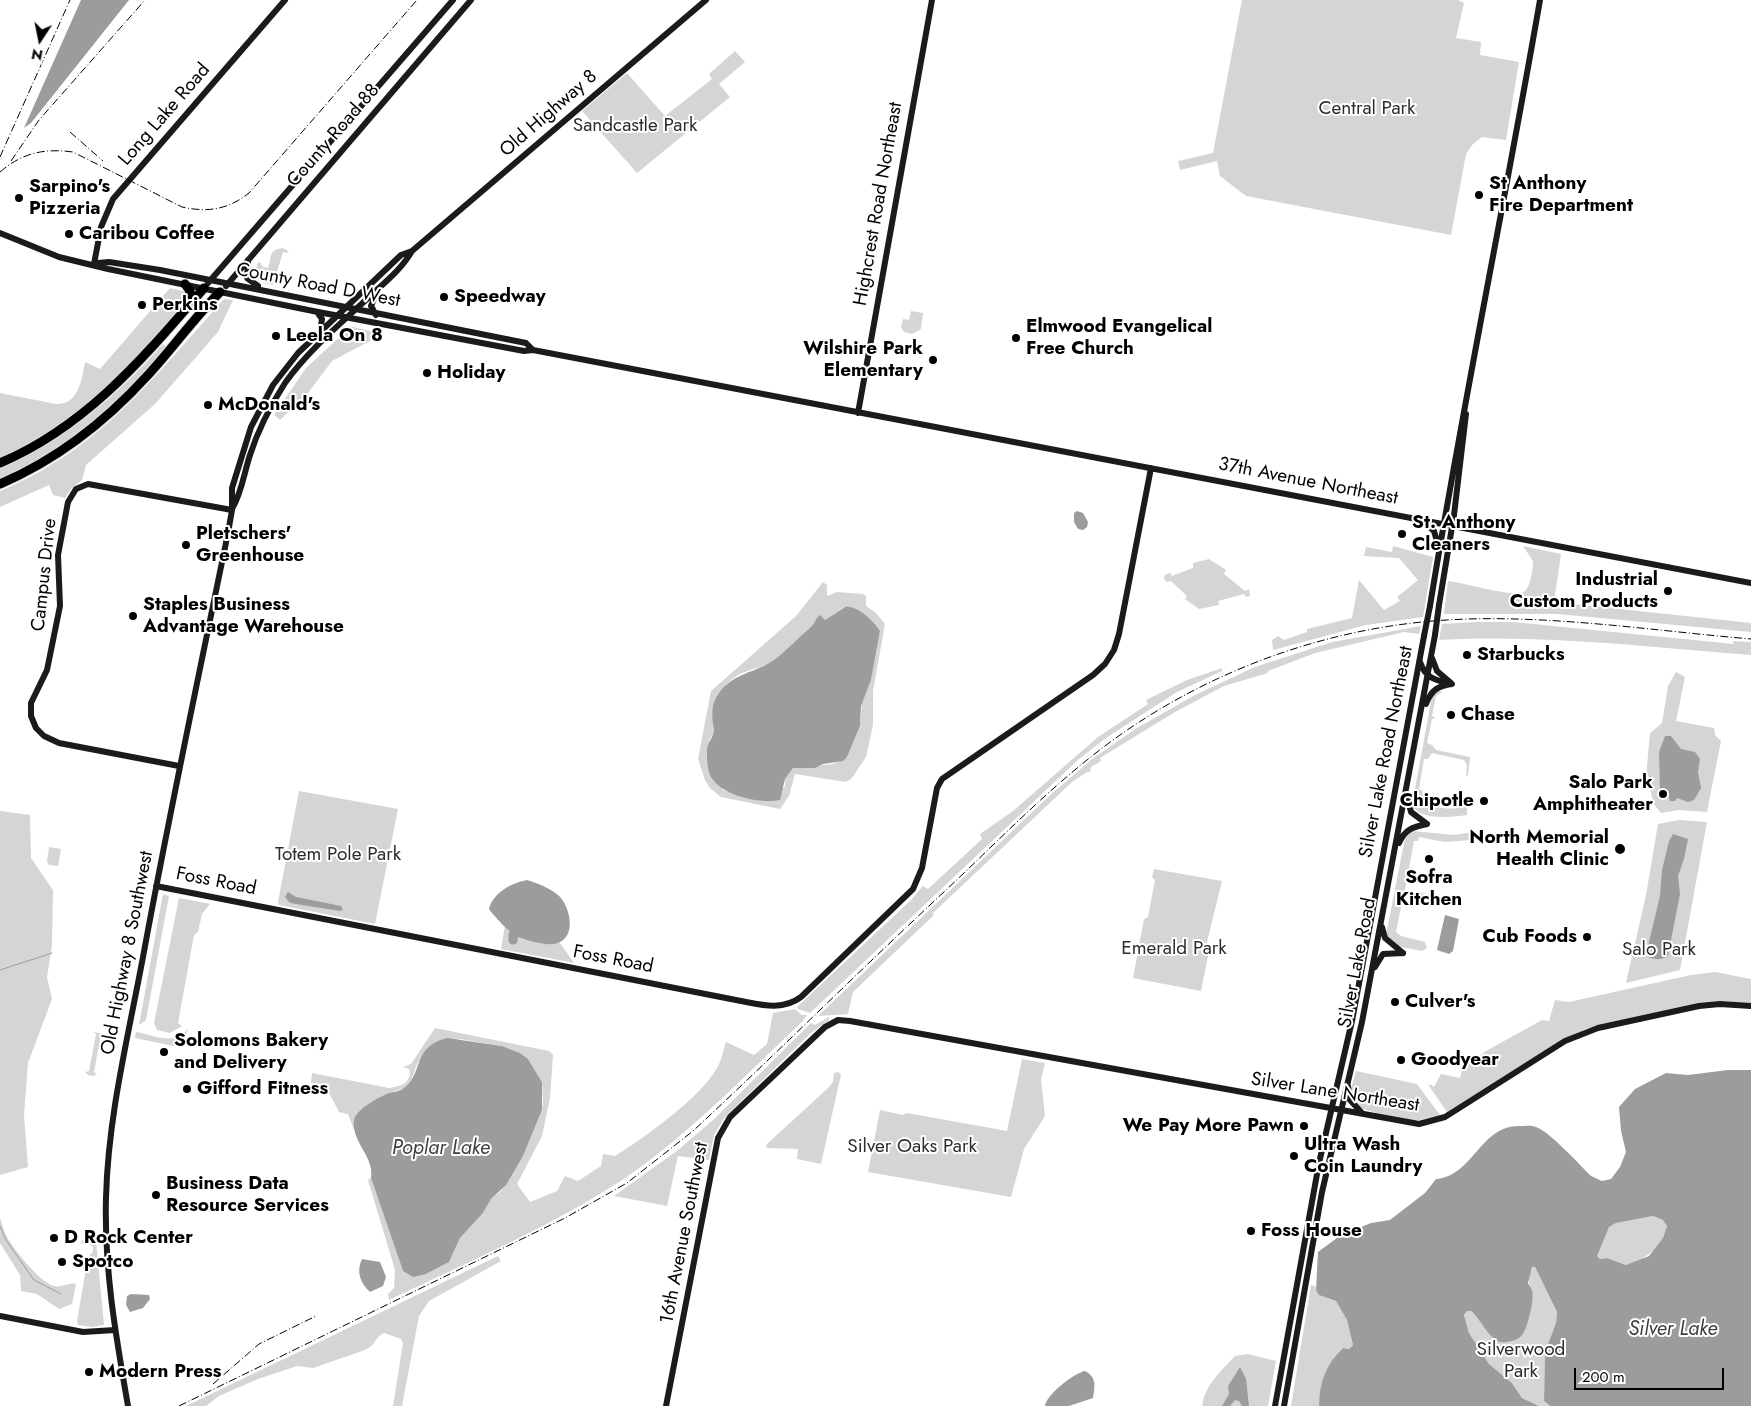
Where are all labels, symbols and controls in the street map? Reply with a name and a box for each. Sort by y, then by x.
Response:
north arrow [15,15,65,65]
text: N [30,44,45,66]
street label: Long Lake Road [115,59,215,171]
street label: Old Highway 8 [496,66,602,162]
street label: County Road 88 [283,80,385,192]
park label: Central Park [1319,98,1415,120]
street label: Highcrest Road Northeast [850,100,908,308]
park label: Sandcastle Park [573,115,697,137]
place label: St Anthony Fire Department [1489,173,1633,217]
place label: Sarpino's Pizzeria [29,176,110,220]
marker: St Anthony Fire Department [1473,189,1485,201]
marker: Sarpino's Pizzeria [13,192,25,204]
place label: Caribou Coffee [79,223,215,245]
marker: Caribou Coffee [63,228,75,240]
street label: County Road D West [234,259,402,313]
place label: Speedway [454,286,546,308]
marker: Speedway [438,291,450,303]
place label: Perkins [152,294,218,316]
marker: Perkins [136,299,148,311]
place label: Elmwood Evangelical Free Church [1026,316,1212,360]
place label: Leela On 8 [286,325,383,347]
marker: Leela On 8 [270,330,282,342]
marker: Elmwood Evangelical Free Church [1010,332,1022,344]
place label: Wilshire Park Elementary [803,338,923,382]
marker: Wilshire Park Elementary [927,354,939,366]
place label: Holiday [437,362,505,384]
marker: Holiday [421,367,433,379]
place label: McDonald's [218,394,320,416]
marker: McDonald's [202,399,214,411]
street label: 37th Avenue Northeast [1216,453,1400,511]
place label: St. Anthony Cleaners [1412,512,1515,556]
street label: Campus Drive [28,517,62,633]
place label: Pletschers' Greenhouse [196,523,304,567]
marker: St. Anthony Cleaners [1396,528,1408,540]
marker: Pletschers' Greenhouse [180,539,192,551]
place label: Industrial Custom Products [1510,569,1658,613]
marker: Industrial Custom Products [1662,585,1674,597]
place label: Staples Business Advantage Warehouse [143,594,344,638]
marker: Staples Business Advantage Warehouse [127,610,139,622]
street label: Silver Lake Road Northeast [1355,644,1419,860]
place label: Starbucks [1477,644,1565,666]
marker: Starbucks [1461,649,1473,661]
place label: Chase [1461,704,1515,726]
marker: Chase [1445,709,1457,721]
place label: Salo Park Amphitheater [1533,772,1653,816]
marker: Salo Park Amphitheater [1657,788,1669,800]
place label: Chipotle [1400,790,1474,812]
marker: Chipotle [1478,795,1490,807]
place label: North Memorial Health Clinic [1469,827,1609,871]
marker: North Memorial Health Clinic [1613,842,1627,856]
park label: Totem Pole Park [275,844,401,866]
street label: Old Highway 8 Southwest [97,849,159,1057]
marker: Sofra Kitchen [1423,853,1435,865]
street label: Foss Road [174,863,258,901]
place label: Sofra Kitchen [1396,867,1462,911]
street label: Silver Lake Road [1334,896,1382,1030]
place label: Cub Foods [1483,926,1577,948]
marker: Cub Foods [1581,931,1593,943]
park label: Emerald Park [1121,938,1227,960]
park label: Salo Park [1622,939,1696,961]
street label: Foss Road [571,941,655,979]
place label: Culver's [1405,991,1475,1013]
marker: Culver's [1389,996,1401,1008]
place label: Solomons Bakery and Delivery [174,1030,328,1074]
marker: Solomons Bakery and Delivery [158,1046,170,1058]
place label: Goodyear [1411,1049,1499,1071]
marker: Goodyear [1395,1054,1407,1066]
street label: Silver Lane Northeast [1249,1068,1421,1118]
place label: Gifford Fitness [197,1078,328,1100]
marker: Gifford Fitness [181,1083,193,1095]
place label: We Pay More Pawn [1123,1115,1294,1137]
marker: We Pay More Pawn [1298,1120,1310,1132]
place label: Ultra Wash Coin Laundry [1304,1134,1423,1178]
park label: Silver Oaks Park [847,1136,977,1158]
water label: Poplar Lake [392,1137,490,1161]
street label: 16th Avenue Southwest [656,1140,714,1326]
marker: Ultra Wash Coin Laundry [1288,1150,1300,1162]
place label: Business Data Resource Services [166,1173,329,1217]
marker: Business Data Resource Services [150,1189,162,1201]
place label: Foss House [1261,1220,1362,1242]
marker: Foss House [1245,1225,1257,1237]
place label: D Rock Center [64,1227,193,1249]
marker: D Rock Center [48,1232,60,1244]
place label: Spotco [72,1251,133,1273]
marker: Spotco [56,1256,68,1268]
water label: Silver Lake [1628,1318,1718,1342]
park label: Silverwood Park [1477,1339,1565,1383]
scale bar [1576,1358,1726,1390]
place label: Modern Press [99,1361,221,1383]
marker: Modern Press [83,1366,95,1378]
text: 200 m [1582,1366,1625,1388]

